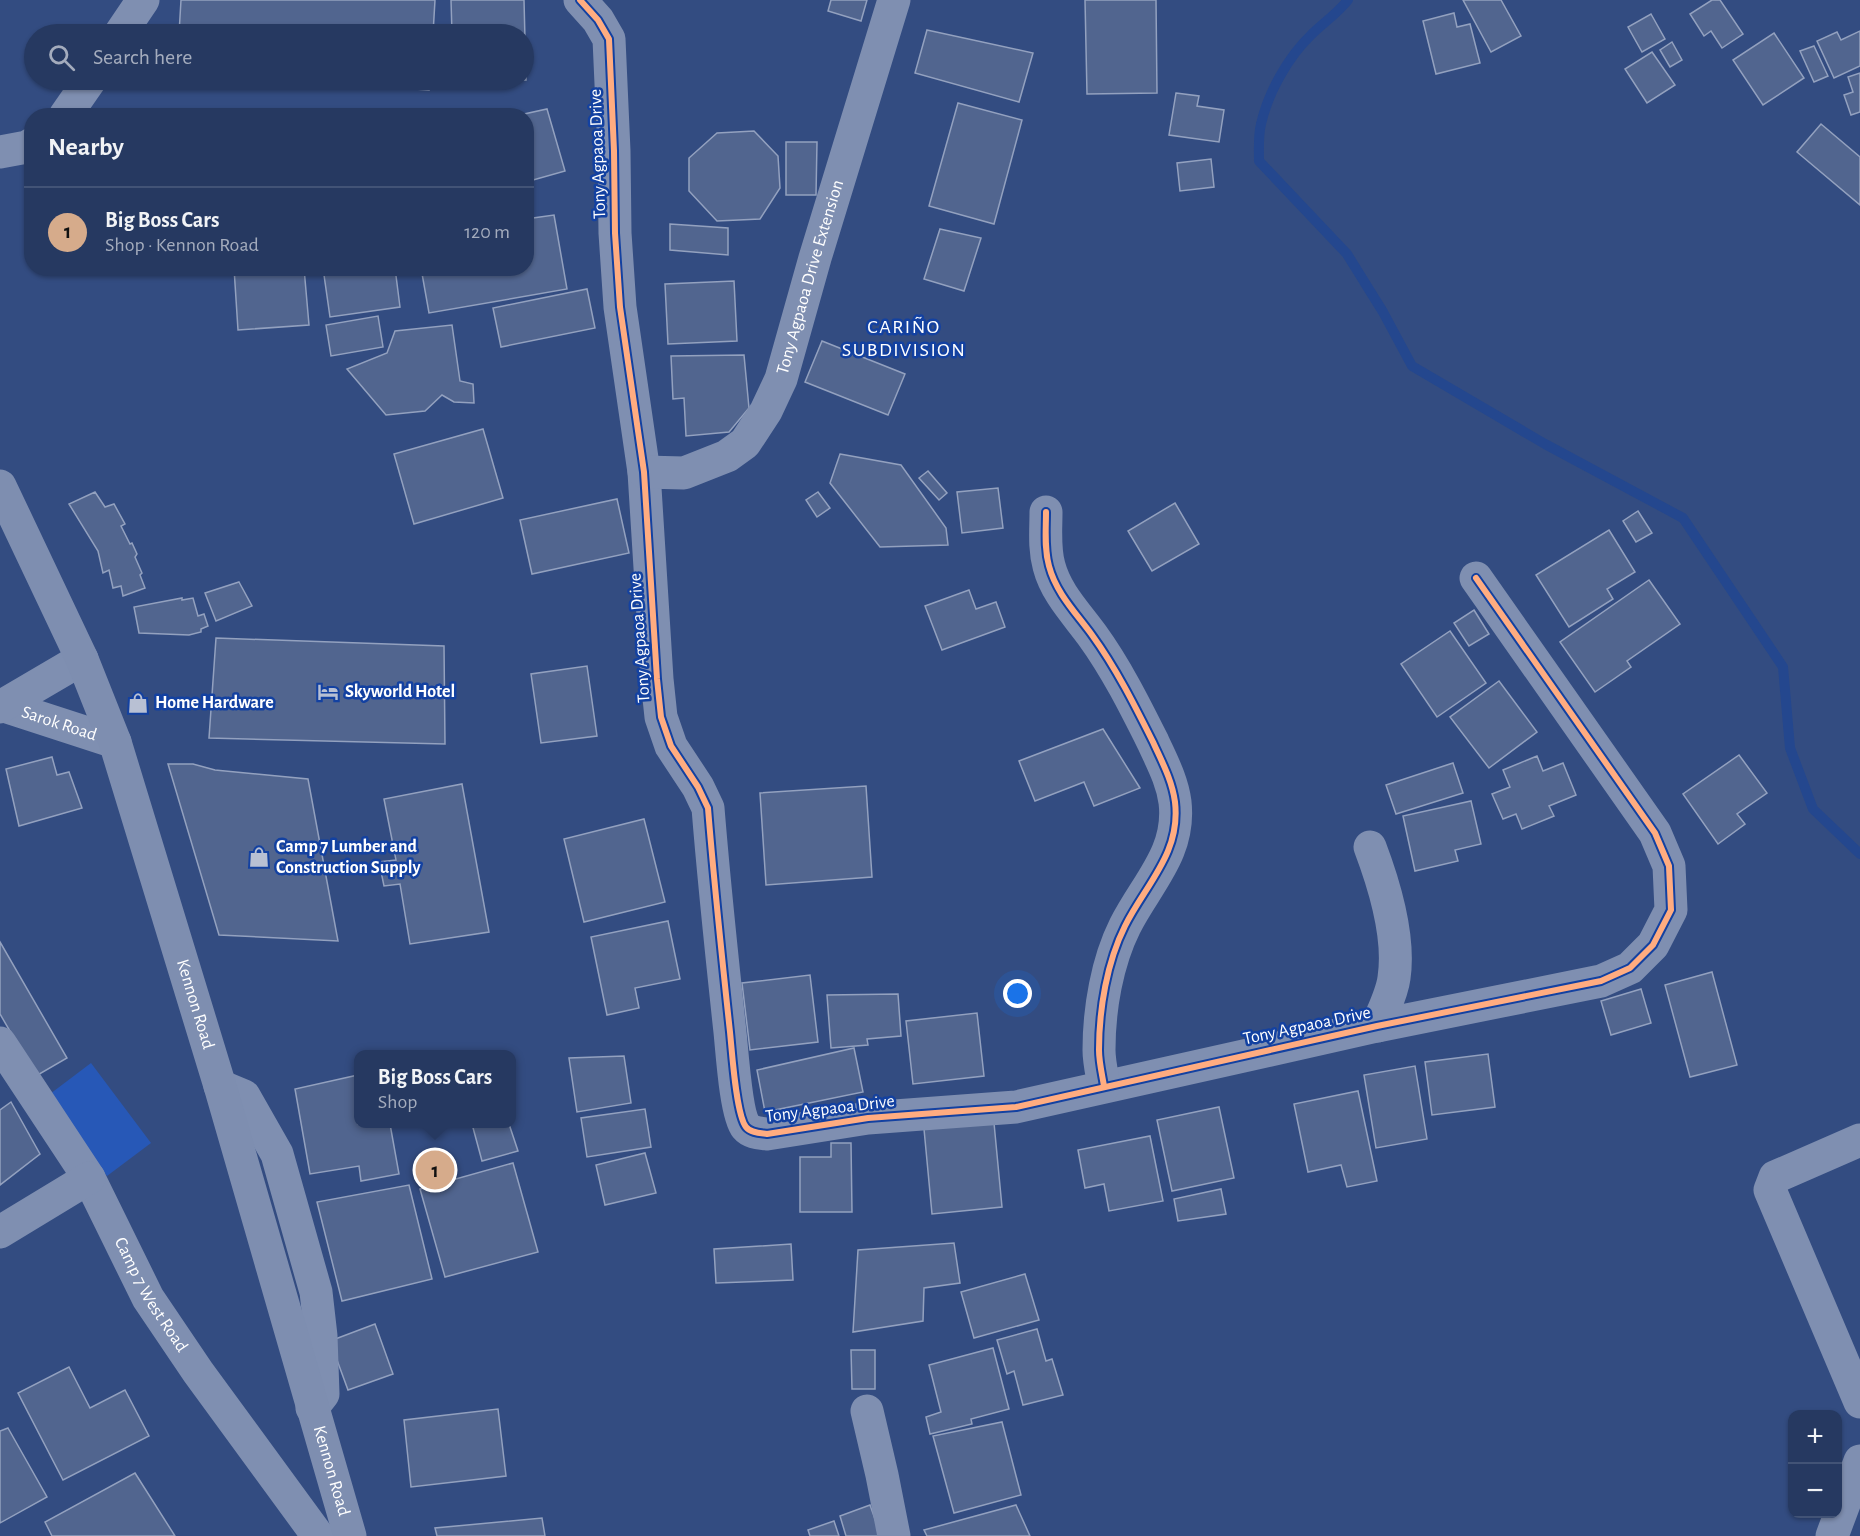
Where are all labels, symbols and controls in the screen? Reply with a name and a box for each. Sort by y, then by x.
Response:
search box [24,24,534,90]
icon: search [45,41,78,74]
text: Search here [93,46,192,68]
street label: Tony Agpaoa Drive [587,89,609,219]
text: Nearby [48,134,124,160]
street label: Tony Agpaoa Drive Extension [774,178,847,377]
text: Big Boss Cars [105,209,219,231]
text: 1 [64,222,71,242]
text: 120 m [464,222,510,242]
text: Shop · Kennon Road [105,235,259,255]
district label: CARIÑO SUBDIVISION [842,316,966,360]
street label: Tony Agpaoa Drive [626,572,654,704]
hotel icon: Skyworld Hotel [316,680,340,704]
place label: Skyworld Hotel [345,683,455,701]
shop icon: Home Hardware [126,691,150,715]
place label: Home Hardware [155,694,274,712]
street label: Sarok Road [19,703,99,744]
place label: Camp 7 Lumber and Construction Supply [276,838,422,877]
shop icon: Camp 7 Lumber and Construction Supply [247,845,271,869]
street label: Kennon Road [173,957,217,1051]
your location [1003,979,1032,1008]
street label: Tony Agpaoa Drive [1242,1004,1372,1048]
popup [354,1050,516,1128]
text: Big Boss Cars [378,1066,492,1088]
text: Shop [378,1092,417,1112]
street label: Tony Agpaoa Drive [764,1092,896,1126]
pin: 1 [416,1148,454,1192]
street label: Camp 7 West Road [111,1235,191,1355]
map controls [1788,1410,1842,1518]
button: + [1788,1410,1842,1464]
street label: Kennon Road [310,1424,353,1518]
button: − [1788,1464,1842,1518]

